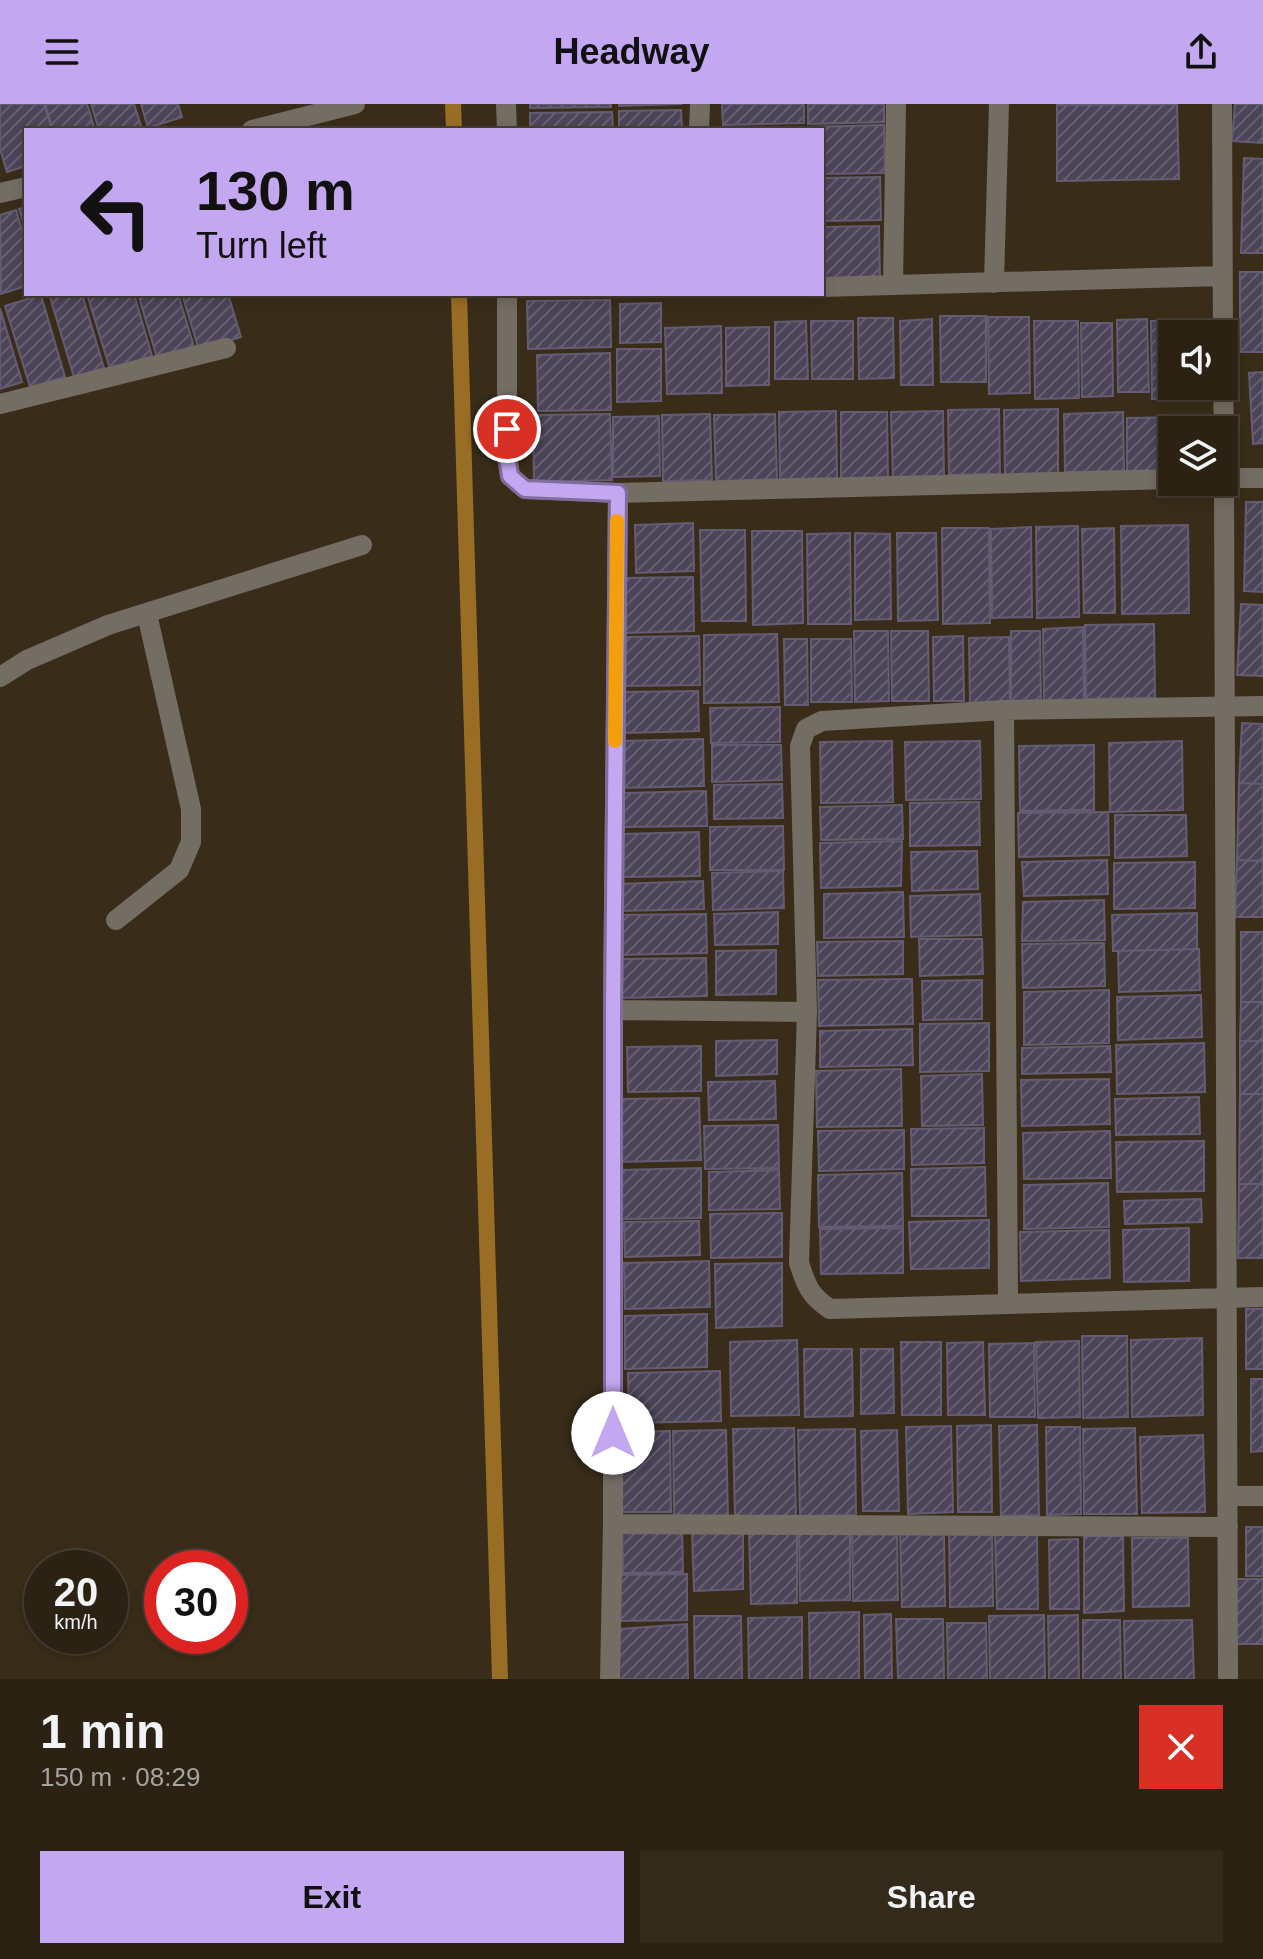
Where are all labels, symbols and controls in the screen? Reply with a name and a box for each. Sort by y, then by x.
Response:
icon: menu [40,30,84,74]
icon: share [1179,30,1223,74]
text: Headway [553,31,710,72]
text: 130 m [196,159,355,222]
icon: left [64,160,168,264]
text: Turn left [196,225,327,266]
map controls [1158,320,1238,496]
button: sound [1158,320,1238,400]
pin [473,395,541,463]
icon: arrive [485,407,529,451]
button: layers [1158,416,1238,496]
position arrow [571,1391,655,1475]
speed limit sign: 30 [144,1550,248,1654]
text: 20 [54,1570,98,1614]
text: km/h [54,1611,98,1633]
text: 1 min [40,1705,165,1758]
button: close [1139,1705,1223,1789]
text: 150 m · 08:29 [40,1762,200,1792]
button: Exit [40,1851,624,1943]
button: Share [640,1851,1223,1943]

